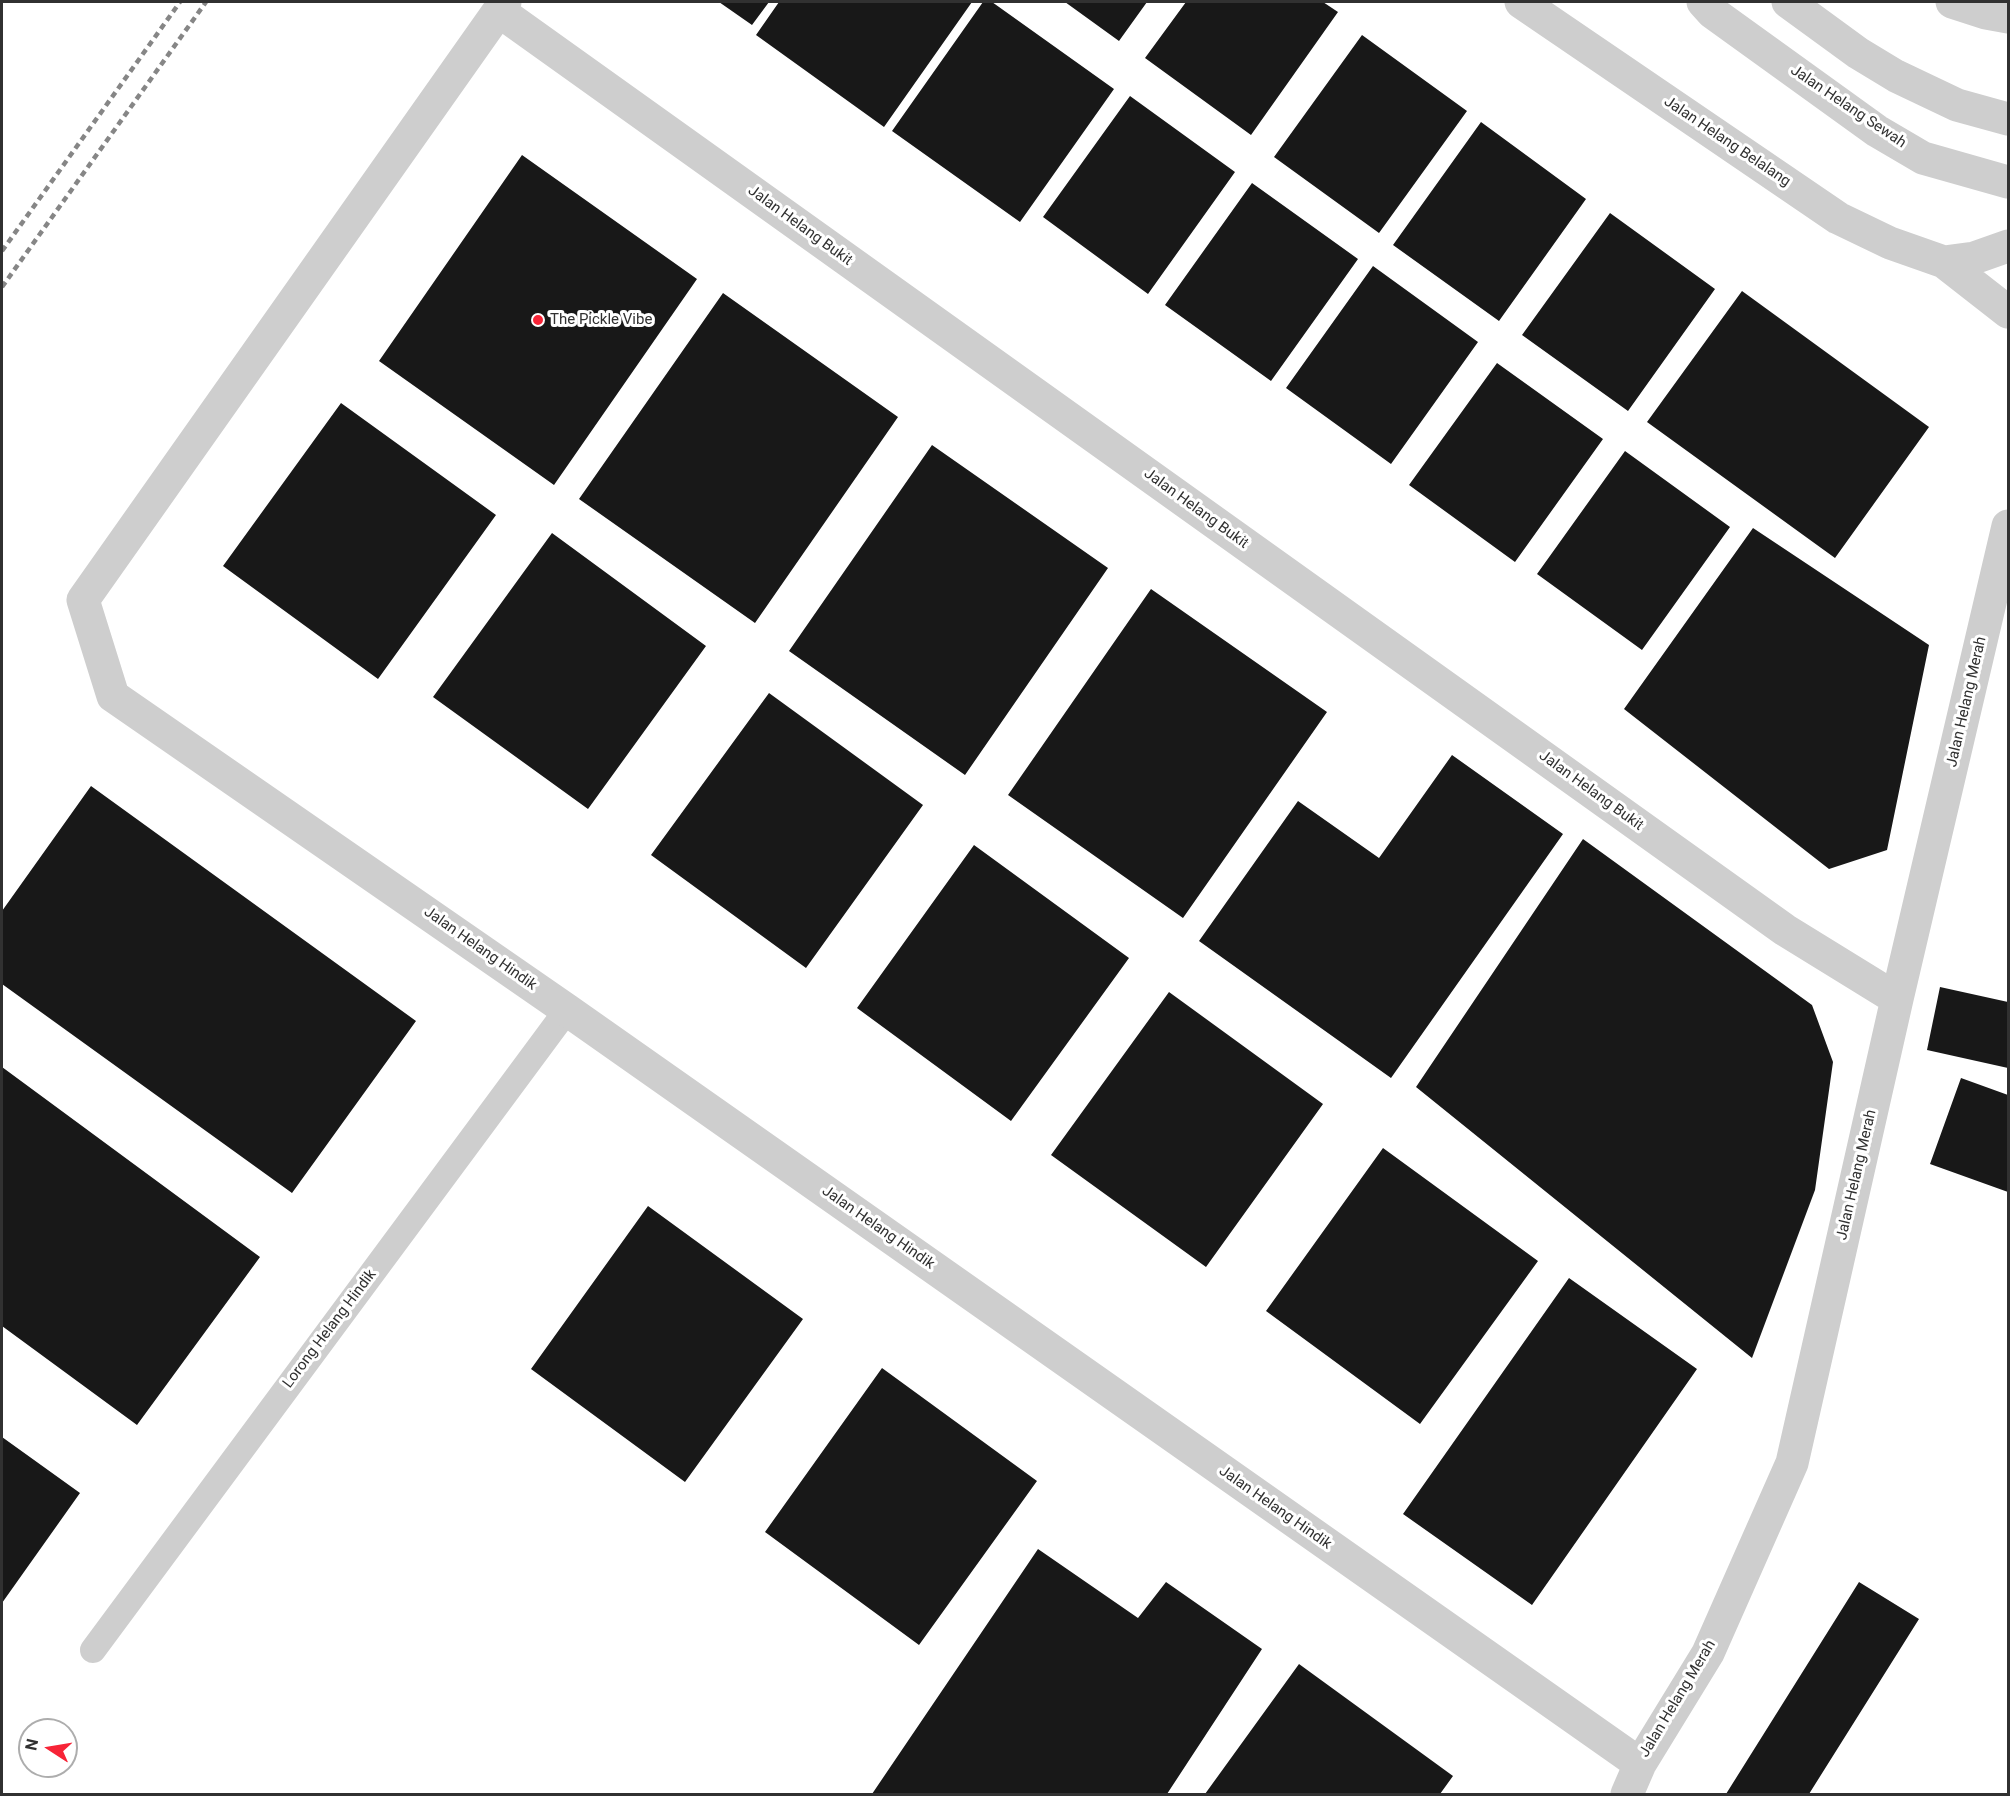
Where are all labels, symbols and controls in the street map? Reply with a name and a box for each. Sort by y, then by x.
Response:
street label: Jalan Helang Sewah [1787,62,1909,152]
street label: Jalan Helang Belalang [1660,93,1794,191]
street label: Jalan Helang Bukit [744,182,856,270]
place label: The Pickle Vibe [550,311,652,329]
marker: The Pickle Vibe [531,313,545,327]
street label: Jalan Helang Bukit [1140,465,1252,553]
street label: Jalan Helang Merah [1943,635,1991,769]
street label: Jalan Helang Bukit [1535,747,1647,835]
street label: Jalan Helang Hindik [420,903,540,995]
street label: Jalan Helang Merah [1833,1108,1881,1242]
street label: Jalan Helang Hindik [818,1182,938,1274]
street label: Lorong Helang Hindik [280,1266,380,1392]
street label: Jalan Helang Hindik [1215,1462,1335,1554]
street label: Jalan Helang Merah [1636,1637,1720,1761]
north arrow [18,1718,78,1778]
text: N [21,1737,42,1752]

